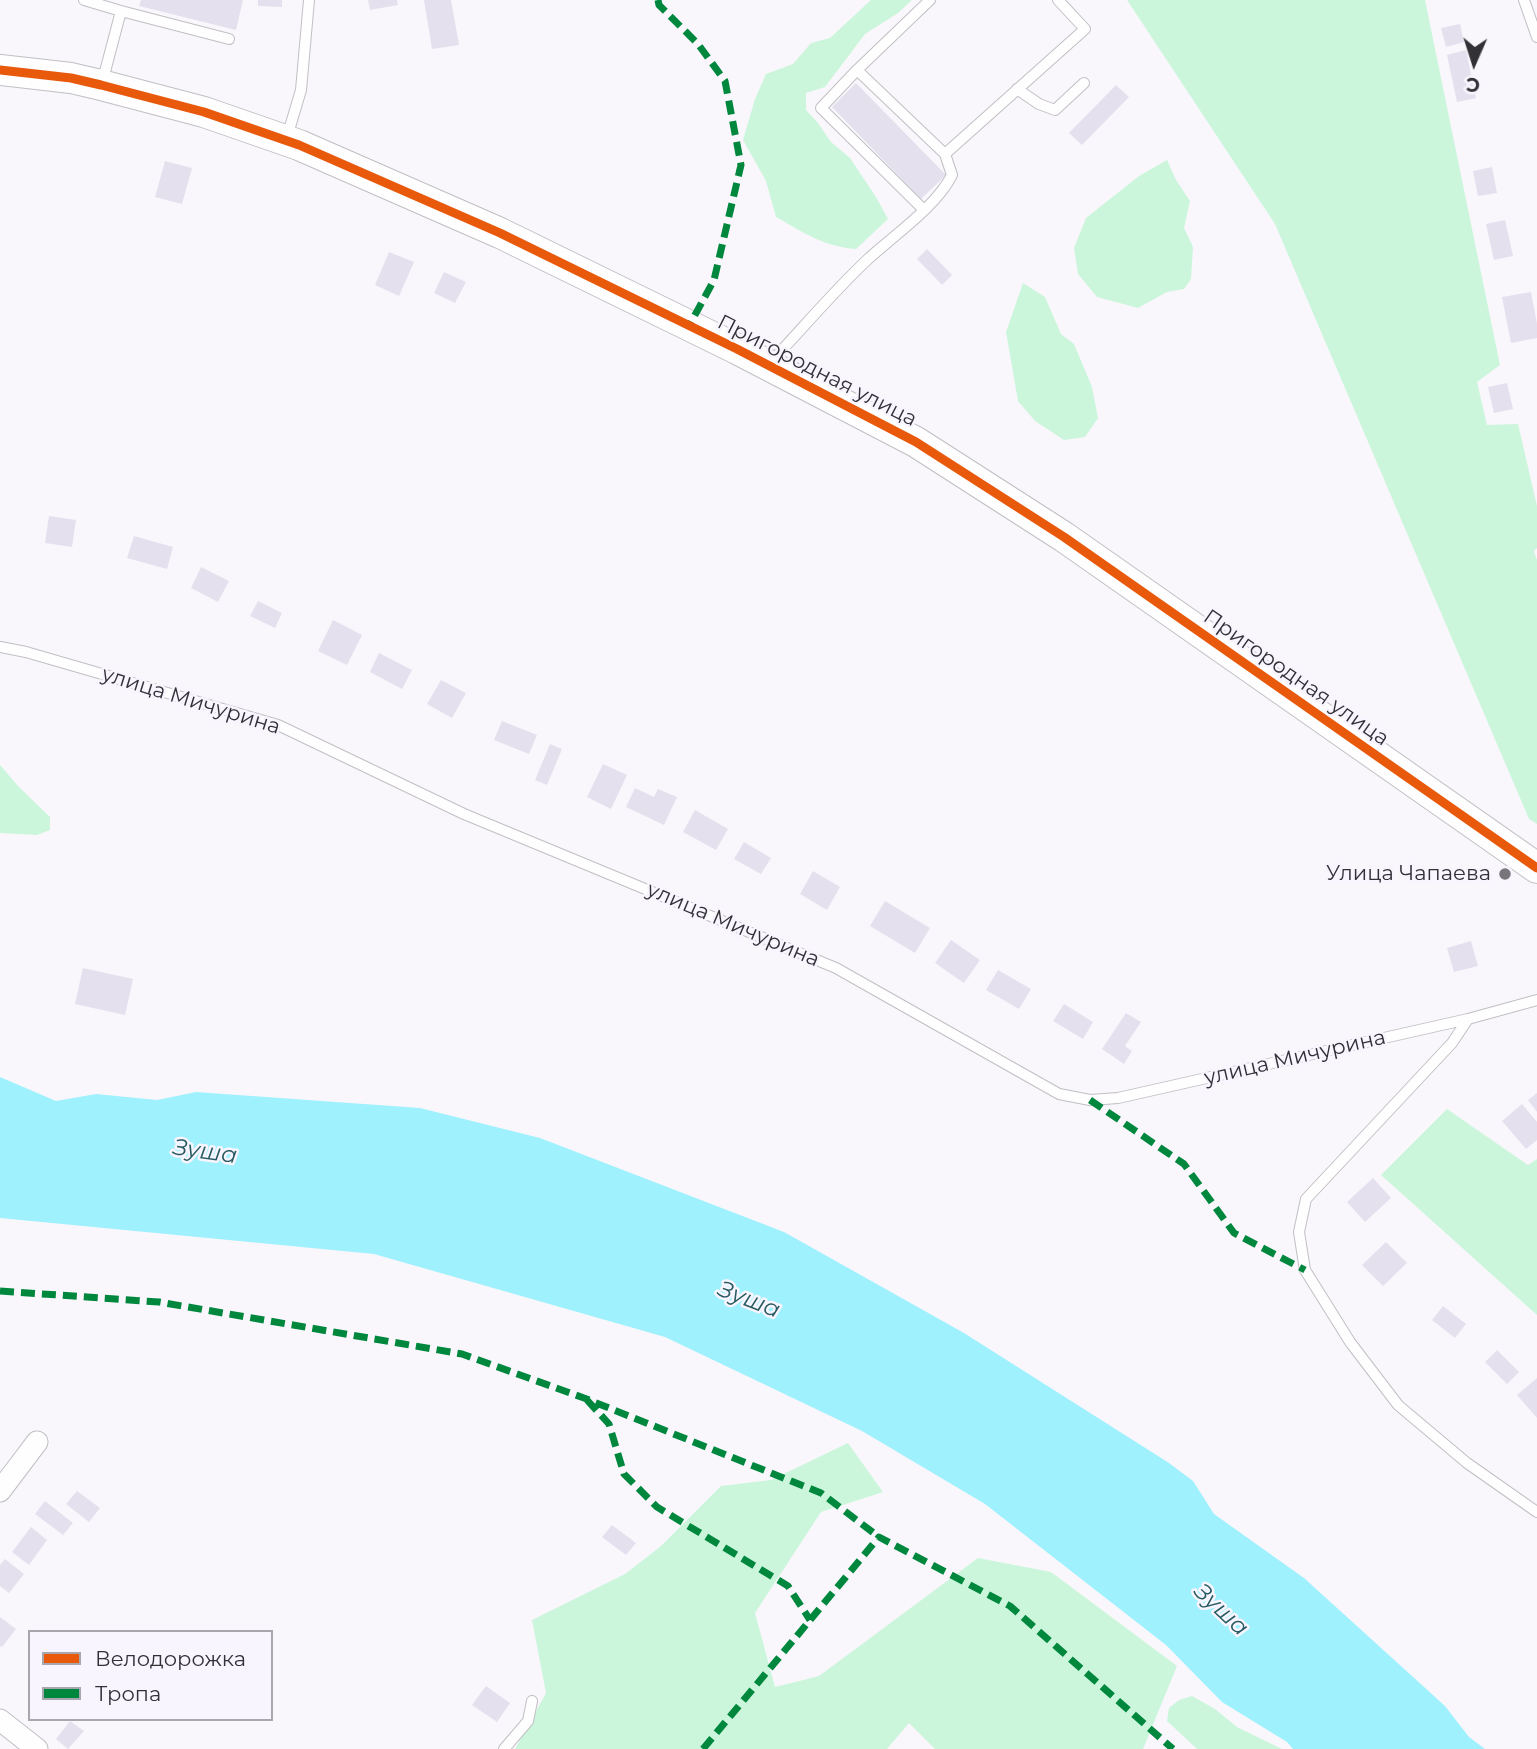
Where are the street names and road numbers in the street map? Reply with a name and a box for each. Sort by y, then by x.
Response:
street label: Пригородная улица [713,310,921,432]
street label: Пригородная улица [1198,604,1394,752]
street label: улица Мичурина [99,662,283,740]
street label: улица Мичурина [643,877,823,973]
street label: улица Мичурина [1202,1025,1388,1091]

